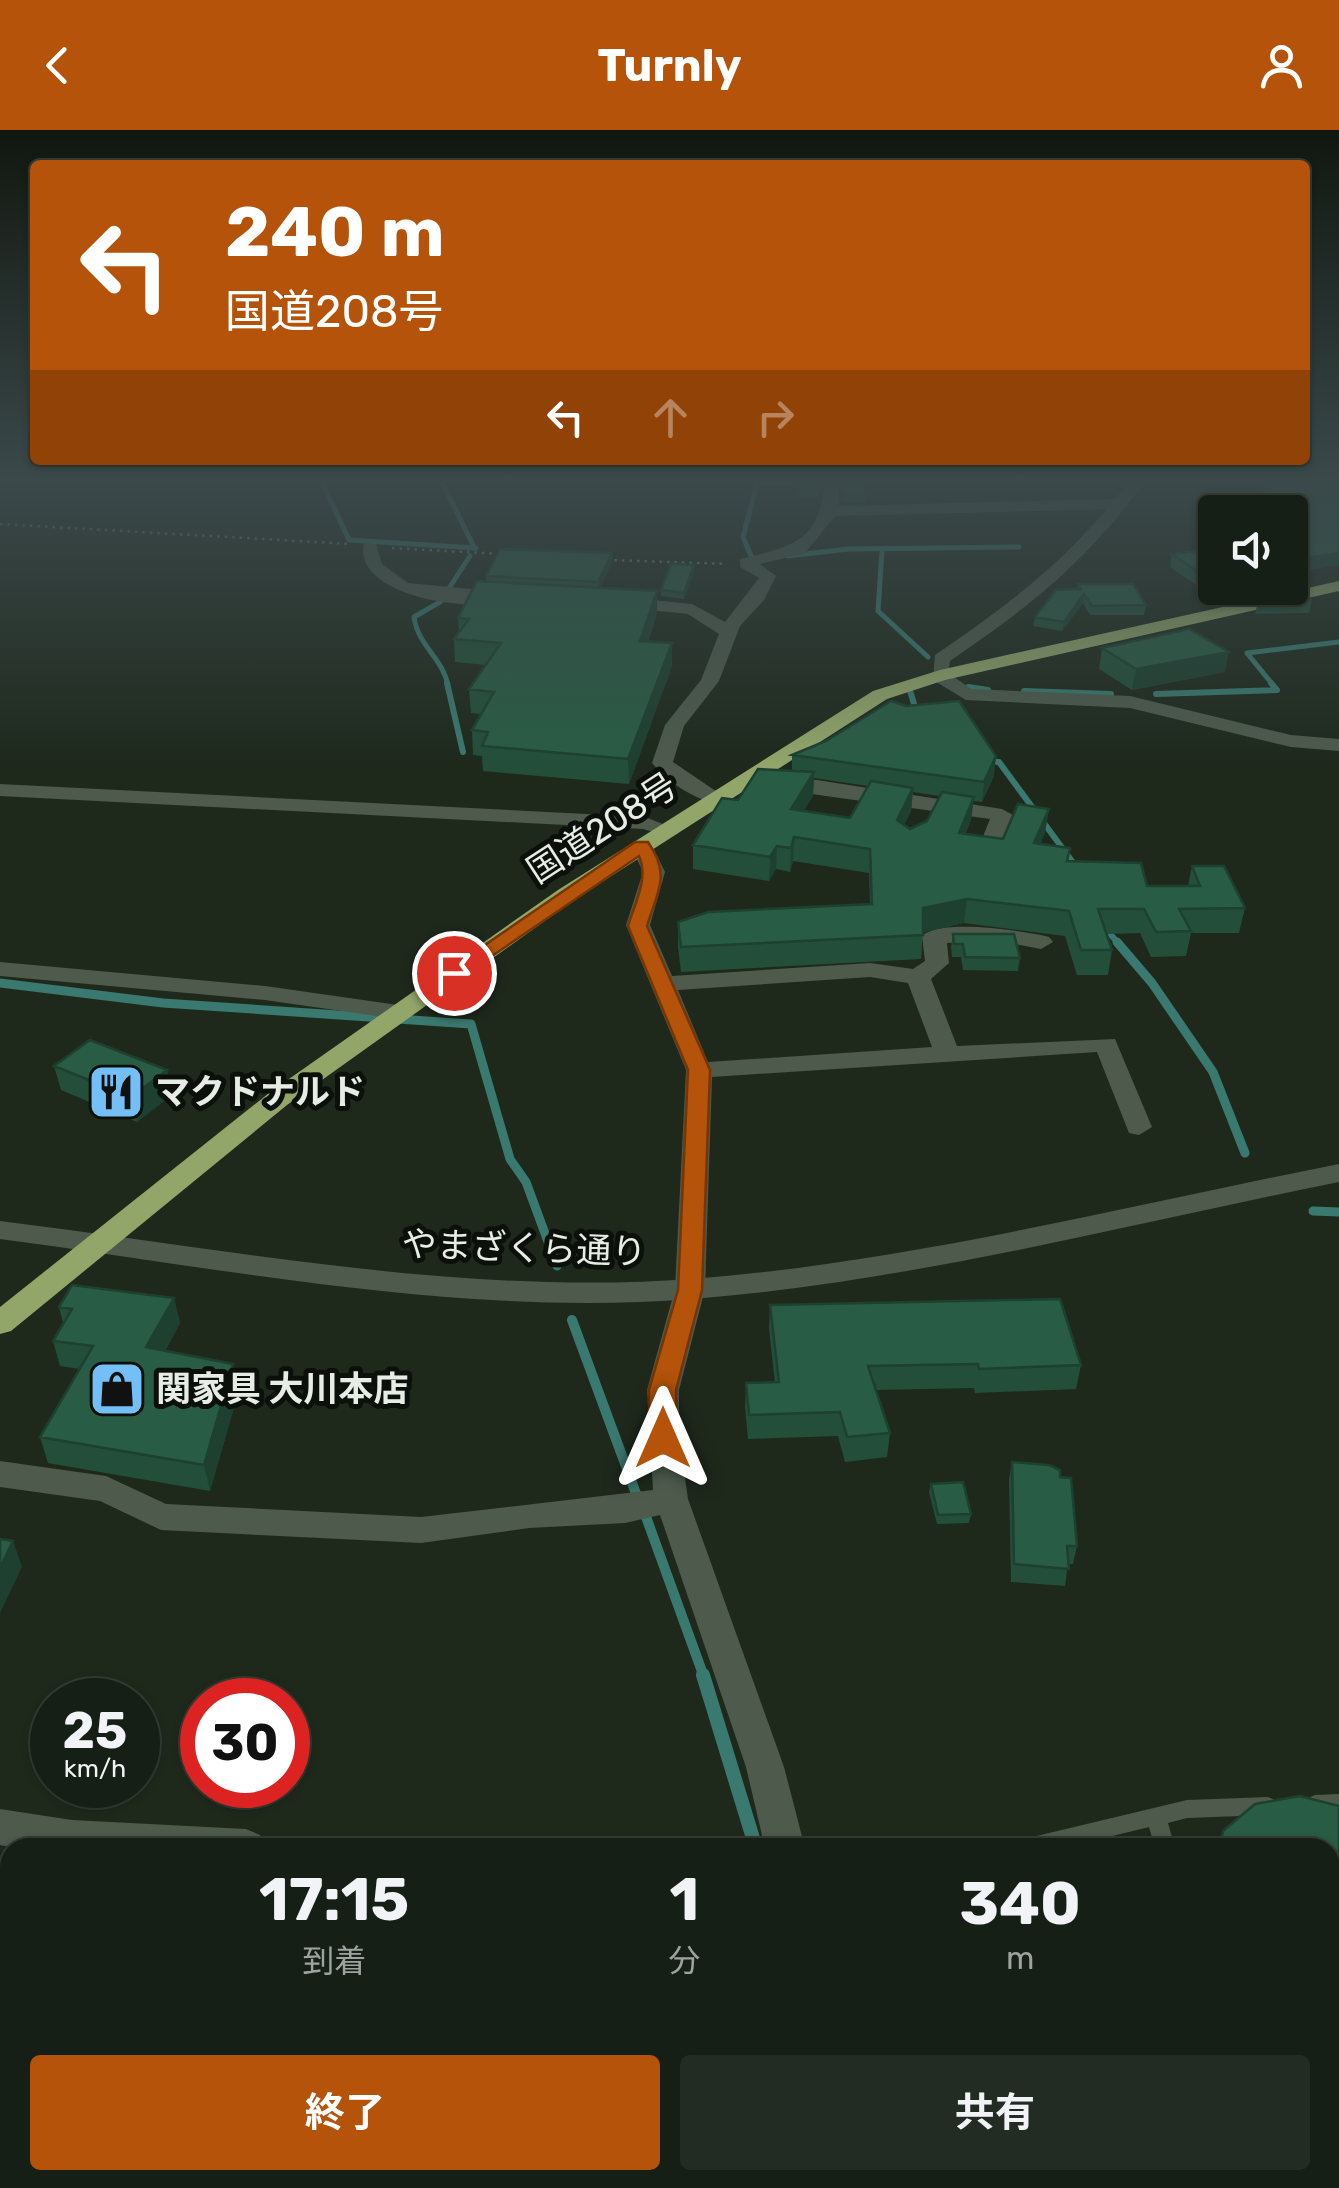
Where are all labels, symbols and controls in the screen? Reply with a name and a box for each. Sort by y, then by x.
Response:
icon: back [30,38,85,93]
icon: person [1254,38,1309,93]
text: Turnly [597,39,742,92]
text: 240 m [225,191,445,274]
icon: left [60,200,190,330]
text: 国道208号 [225,285,444,338]
icon: left [538,390,593,445]
icon: ahead [643,390,698,445]
icon: right [748,390,803,445]
map controls [1198,495,1308,605]
button: sound [1198,495,1308,605]
street label: 国道208号 [519,764,685,892]
pin [412,931,497,1016]
icon: arrive [427,946,482,1001]
restaurant icon: マクドナルド [86,1062,146,1122]
place label: マクドナルド [155,1071,365,1113]
street label: やまざくら通り [401,1223,647,1273]
shop icon: 関家具 大川本店 [87,1359,147,1419]
place label: 関家具 大川本店 [156,1368,408,1410]
position arrow [611,1386,715,1490]
speed limit sign: 30 [180,1678,310,1808]
text: 25 [63,1701,127,1761]
text: km/h [64,1754,126,1783]
text: 17:15 [259,1864,409,1935]
text: 1 [670,1864,699,1935]
text: 340 [960,1868,1081,1939]
text: m [1006,1939,1034,1977]
text: 到着 [302,1942,366,1980]
text: 分 [668,1942,700,1980]
button: 終了 [30,2055,660,2170]
button: 共有 [680,2055,1310,2170]

